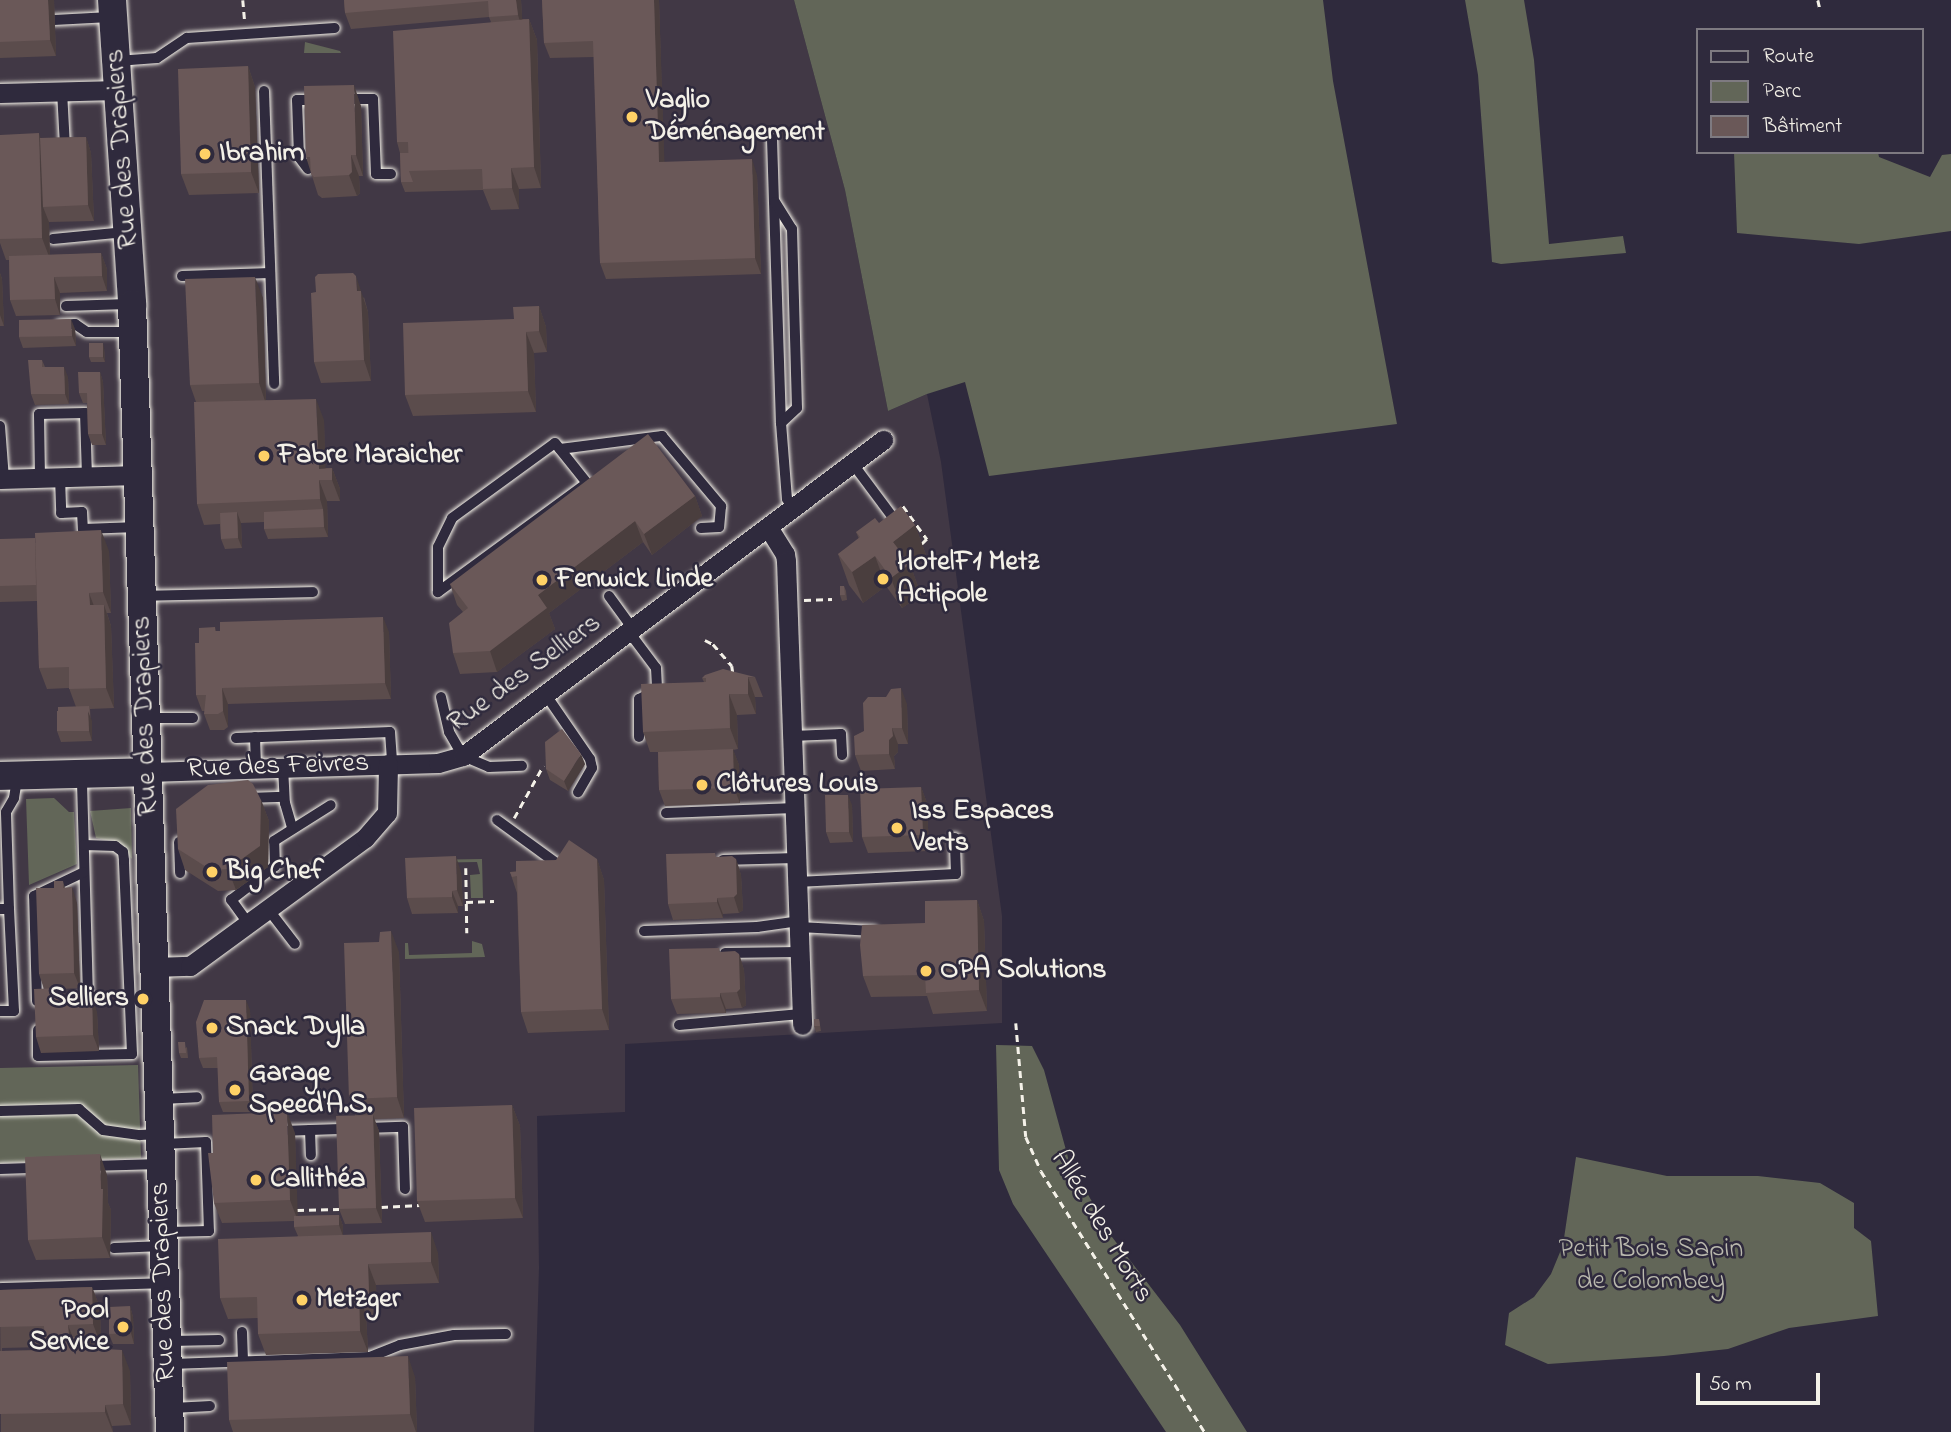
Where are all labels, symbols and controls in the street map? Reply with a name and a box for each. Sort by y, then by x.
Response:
legend [1696,28,1923,154]
text: Route [1763,42,1814,72]
street label: Rue des Drapiers [99,48,147,250]
text: Parc [1763,77,1801,107]
place label: Vaglio Déménagement [646,84,825,150]
marker: Vaglio Déménagement [624,109,640,125]
text: Bâtiment [1763,112,1842,142]
place label: Ibrahim [219,137,304,171]
marker: Ibrahim [197,146,213,162]
place label: Fabre Maraicher [278,439,462,473]
marker: Fabre Maraicher [256,448,272,464]
place label: HotelF1 Metz Actipole [897,546,1039,612]
place label: Fenwick Linde [556,563,713,597]
marker: HotelF1 Metz Actipole [875,571,891,587]
marker: Fenwick Linde [534,572,550,588]
street label: Rue des Selliers [442,607,608,741]
street label: Rue des Drapiers [126,615,166,817]
street label: Rue des Feivres [186,747,370,787]
place label: Clôtures Louis [716,768,879,802]
marker: Clôtures Louis [694,777,710,793]
place label: Iss Espaces Verts [911,795,1054,861]
marker: Iss Espaces Verts [889,820,905,836]
place label: Big Chef [226,855,324,889]
marker: Big Chef [204,864,220,880]
place label: OPA Solutions [940,954,1107,988]
marker: OPA Solutions [918,963,934,979]
place label: Selliers [49,982,129,1016]
marker: Selliers [135,991,151,1007]
place label: Snack Dylla [226,1011,365,1045]
marker: Snack Dylla [204,1020,220,1036]
place label: Garage Speed'A.S. [249,1057,373,1123]
marker: Garage Speed'A.S. [227,1082,243,1098]
street label: Allée des Morts [1042,1145,1160,1309]
place label: Callithéa [270,1163,365,1197]
marker: Callithéa [248,1172,264,1188]
street label: Rue des Drapiers [144,1181,184,1383]
park label: Petit Bois Sapin de Colombey [1559,1233,1743,1299]
place label: Metzger [316,1283,401,1317]
marker: Metzger [294,1292,310,1308]
place label: Pool Service [29,1294,109,1360]
marker: Pool Service [115,1319,131,1335]
scale bar [1699,1358,1823,1402]
text: 50 m [1709,1370,1752,1400]

